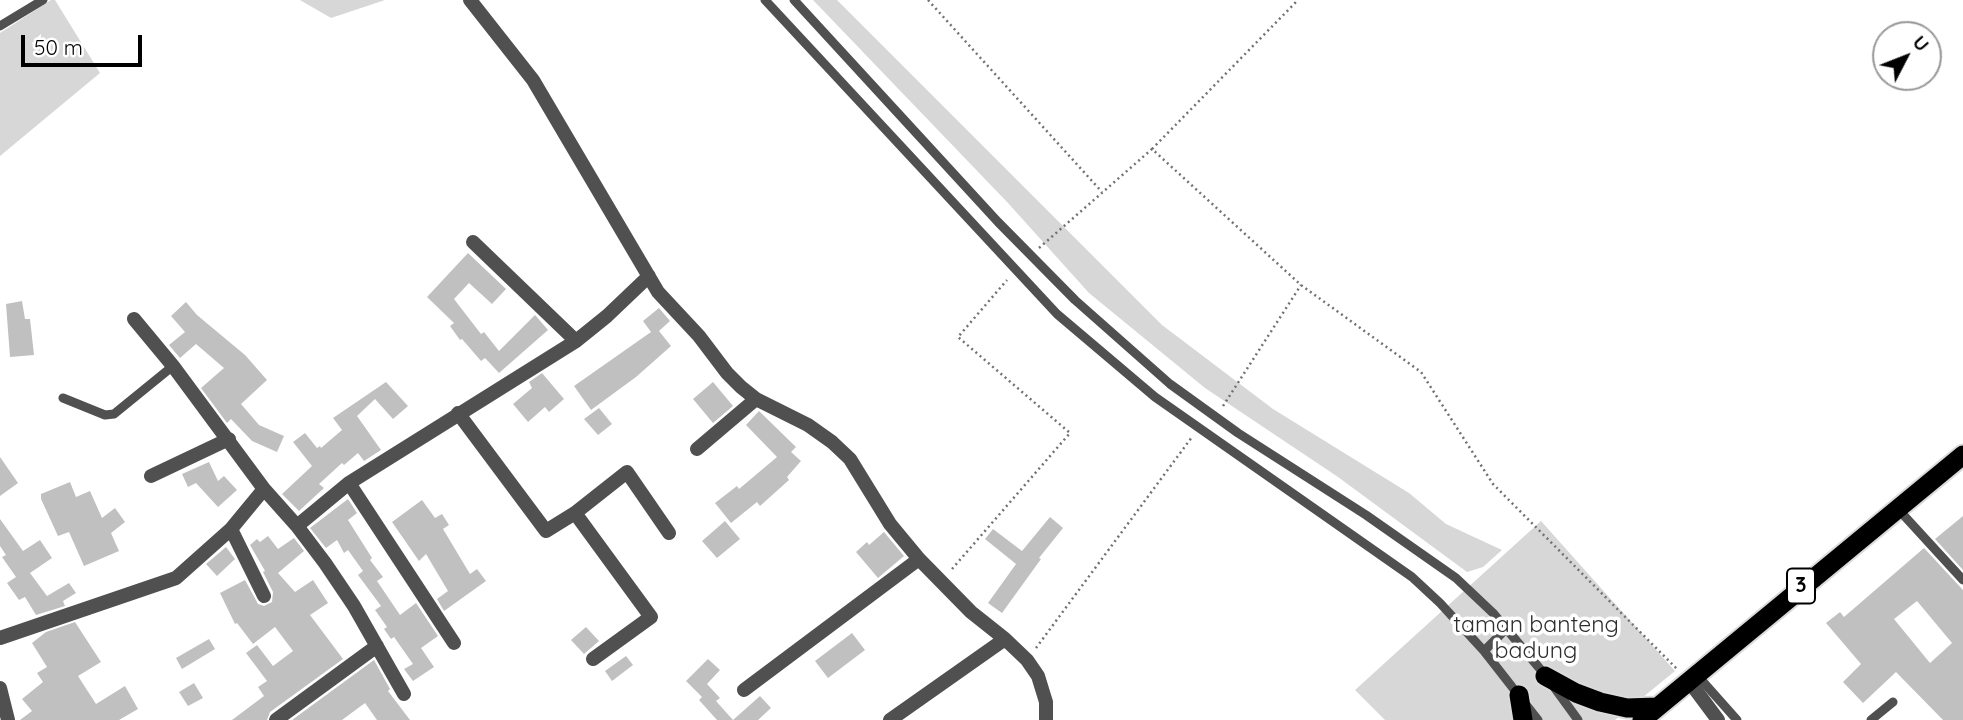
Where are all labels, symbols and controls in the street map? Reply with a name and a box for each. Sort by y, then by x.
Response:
scale bar [24,21,145,65]
north arrow [1872,21,1942,91]
text: U [1908,30,1935,56]
text: 50 m [34,34,83,60]
road number: 3 [1787,568,1815,604]
park label: taman banteng badung [1453,611,1619,665]

